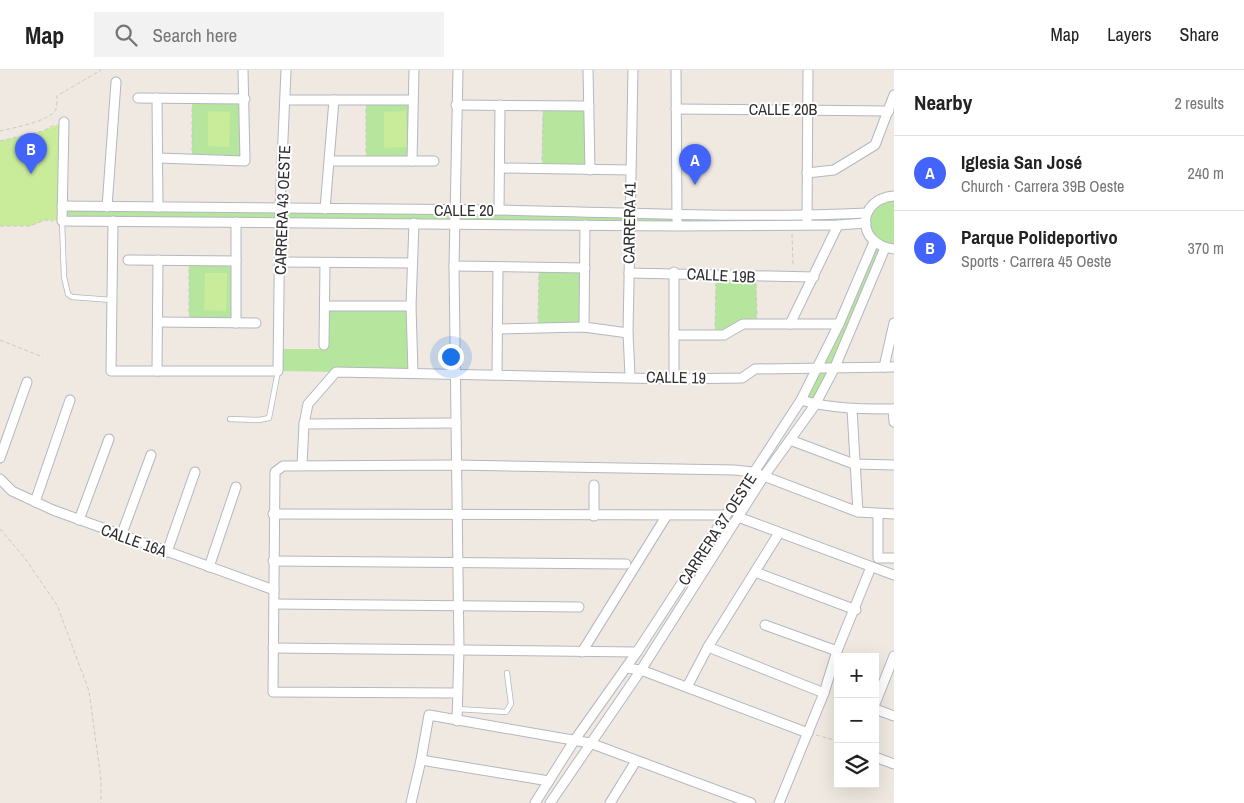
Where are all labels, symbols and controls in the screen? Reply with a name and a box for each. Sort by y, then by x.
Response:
search box [94,12,444,57]
text: Map [25,19,64,51]
icon: search [112,21,140,49]
text: Search here [152,22,237,48]
text: Map [1051,22,1079,47]
text: Layers [1107,22,1152,47]
text: Share [1180,22,1219,47]
text: Nearby [914,88,972,117]
text: 2 results [1174,92,1224,114]
street label: CALLE 20B [749,98,818,120]
pin: B [15,133,47,174]
pin: A [679,144,711,185]
street label: CARRERA 43 OESTE [269,145,295,275]
text: Iglesia San José [961,149,1082,175]
text: A [925,162,935,184]
text: 240 m [1188,162,1224,184]
text: Church · Carrera 39B Oeste [961,175,1124,197]
street label: CARRERA 41 [617,181,641,264]
street label: CALLE 20 [434,199,494,221]
text: Parque Polideportivo [961,224,1118,250]
text: B [925,237,935,259]
text: 370 m [1188,237,1224,259]
text: Sports · Carrera 45 Oeste [961,250,1111,272]
street label: CALLE 19B [686,262,756,288]
your location [438,344,464,370]
street label: CALLE 19 [646,365,706,389]
street label: CARRERA 37 OESTE [672,469,762,589]
street label: CALLE 16A [98,518,170,562]
map controls [834,653,879,788]
button: + [834,653,879,698]
button: − [834,698,879,743]
button: layers [834,743,879,788]

